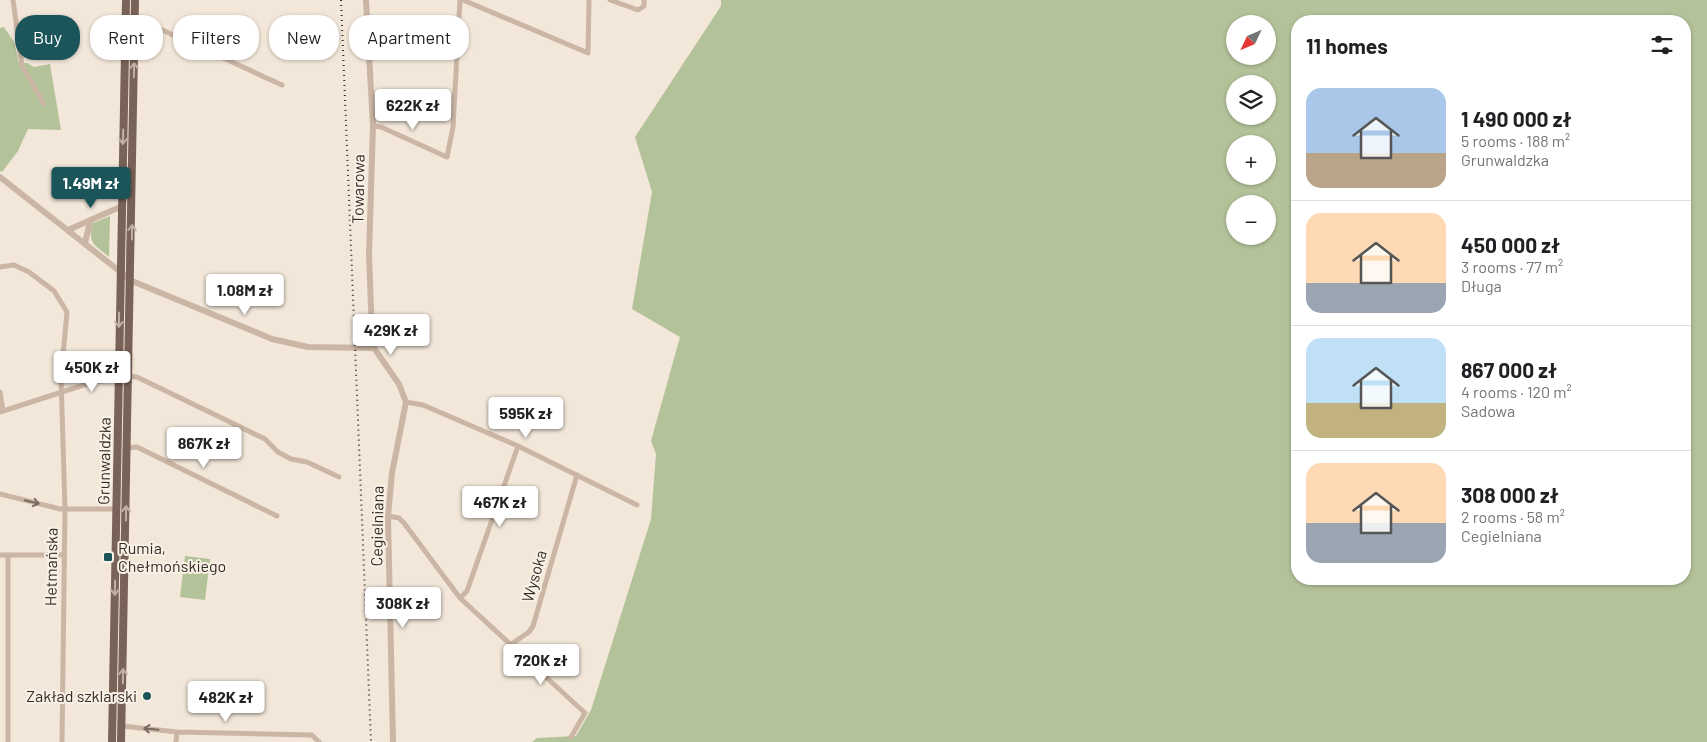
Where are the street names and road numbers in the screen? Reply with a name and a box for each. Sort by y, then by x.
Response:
street label: Towarowa [347,154,368,224]
street label: Grunwaldzka [93,417,114,505]
street label: Cegielniana [366,485,387,567]
street label: Hetmańska [40,528,61,606]
street label: Wysoka [517,548,550,604]

